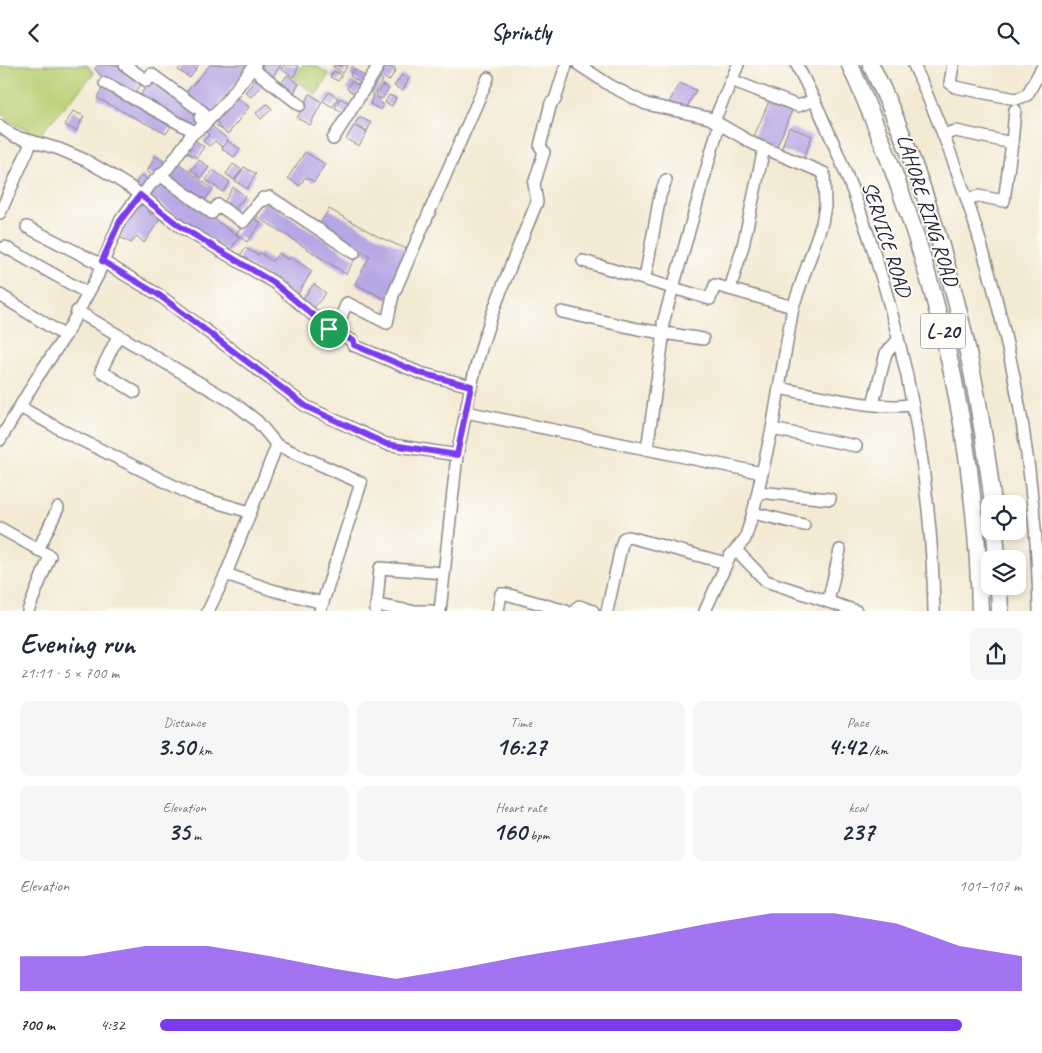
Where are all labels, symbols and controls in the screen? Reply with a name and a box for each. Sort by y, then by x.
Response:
icon: back [20,19,48,47]
text: Sprintly [491,19,551,47]
icon: search [994,19,1022,47]
street label: LAHORE RING ROAD [891,131,965,291]
street label: SERVICE ROAD [856,178,918,302]
pin [308,308,350,350]
road number: L-20 [920,313,966,349]
icon: arrive [315,315,343,343]
map controls [981,495,1026,595]
button: locate [981,495,1026,540]
button: layers [981,550,1026,595]
text: Evening run [20,626,135,661]
button: share [970,628,1022,680]
text: 21:11 · 5 × 700 m [20,663,119,683]
text: Distance [163,714,205,731]
text: Time [510,714,532,731]
text: Pace [847,714,868,731]
text: 3.50 [157,731,195,763]
text: 16:27 [496,731,546,763]
text: 4:42 [827,731,866,763]
text: km [195,742,212,759]
text: /km [866,742,888,759]
text: Elevation [163,799,206,816]
text: Heart rate [495,799,547,816]
text: kcal [848,799,867,816]
text: 35 [168,816,190,848]
text: 160 [493,816,527,848]
text: 237 [841,816,874,848]
text: m [190,827,201,844]
text: bpm [527,827,549,844]
text: Elevation [20,876,69,896]
text: 101–107 m [959,876,1022,896]
text: 700 m [20,1015,55,1035]
text: 4:32 [100,1015,125,1035]

